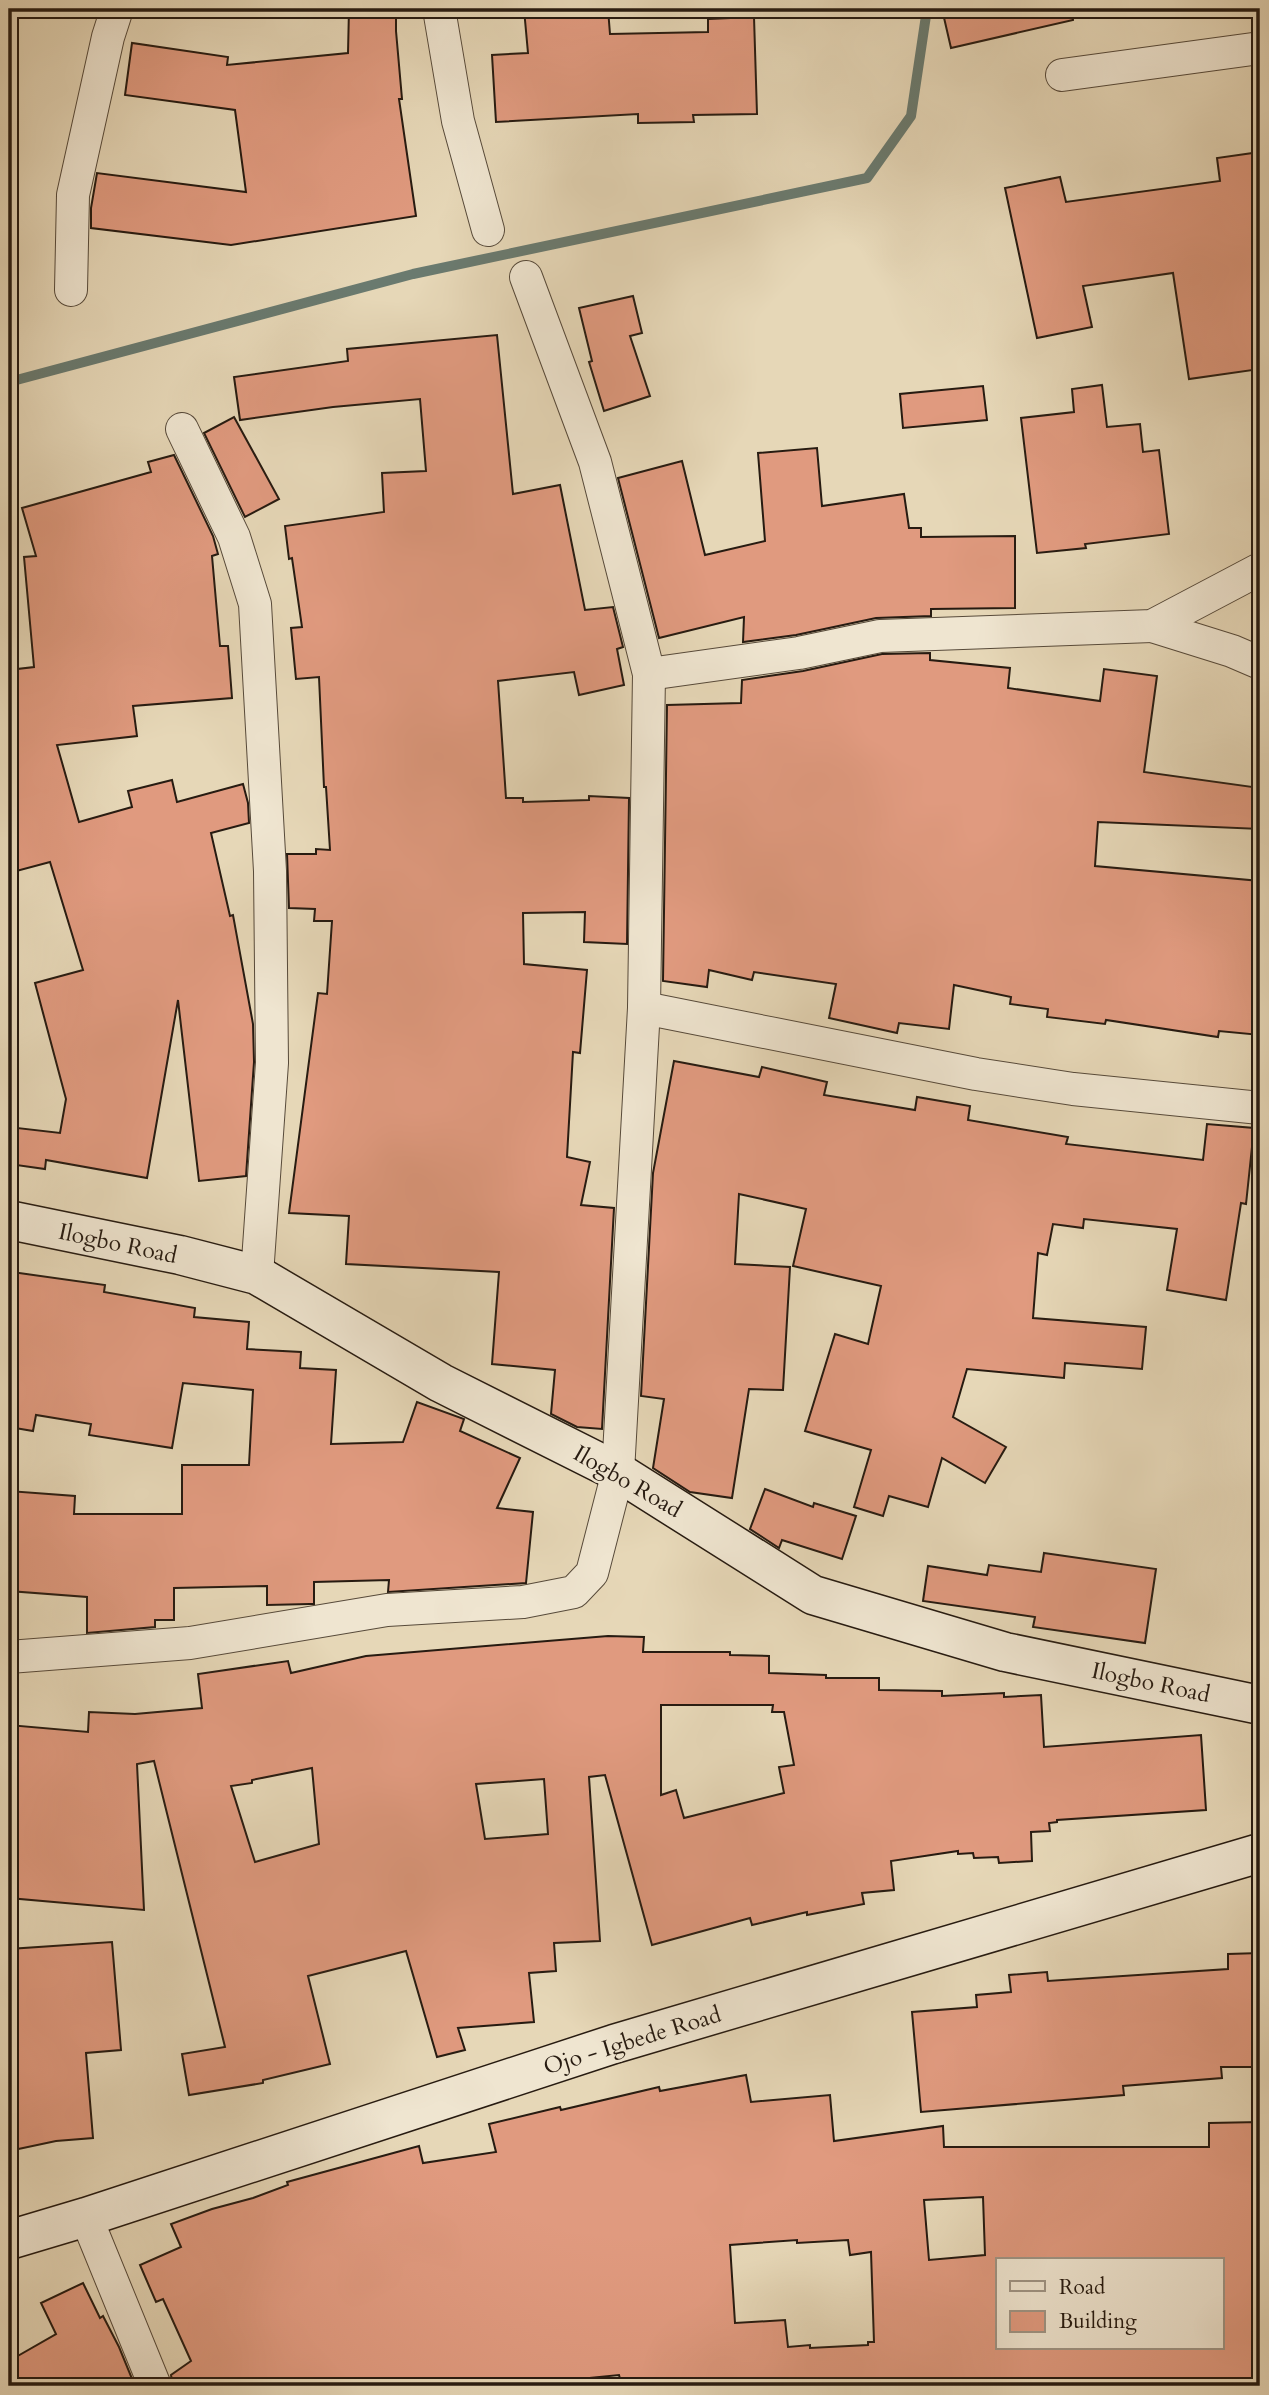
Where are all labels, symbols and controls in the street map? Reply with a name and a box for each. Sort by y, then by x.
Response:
street label: Ilogbo Road [56,1216,181,1271]
street label: Ilogbo Road [568,1438,688,1525]
street label: Ilogbo Road [1089,1655,1214,1710]
street label: Ojo - Igbede Road [539,1998,726,2082]
legend [996,2258,1224,2350]
text: Road [1059,2273,1105,2302]
text: Building [1059,2307,1137,2336]

